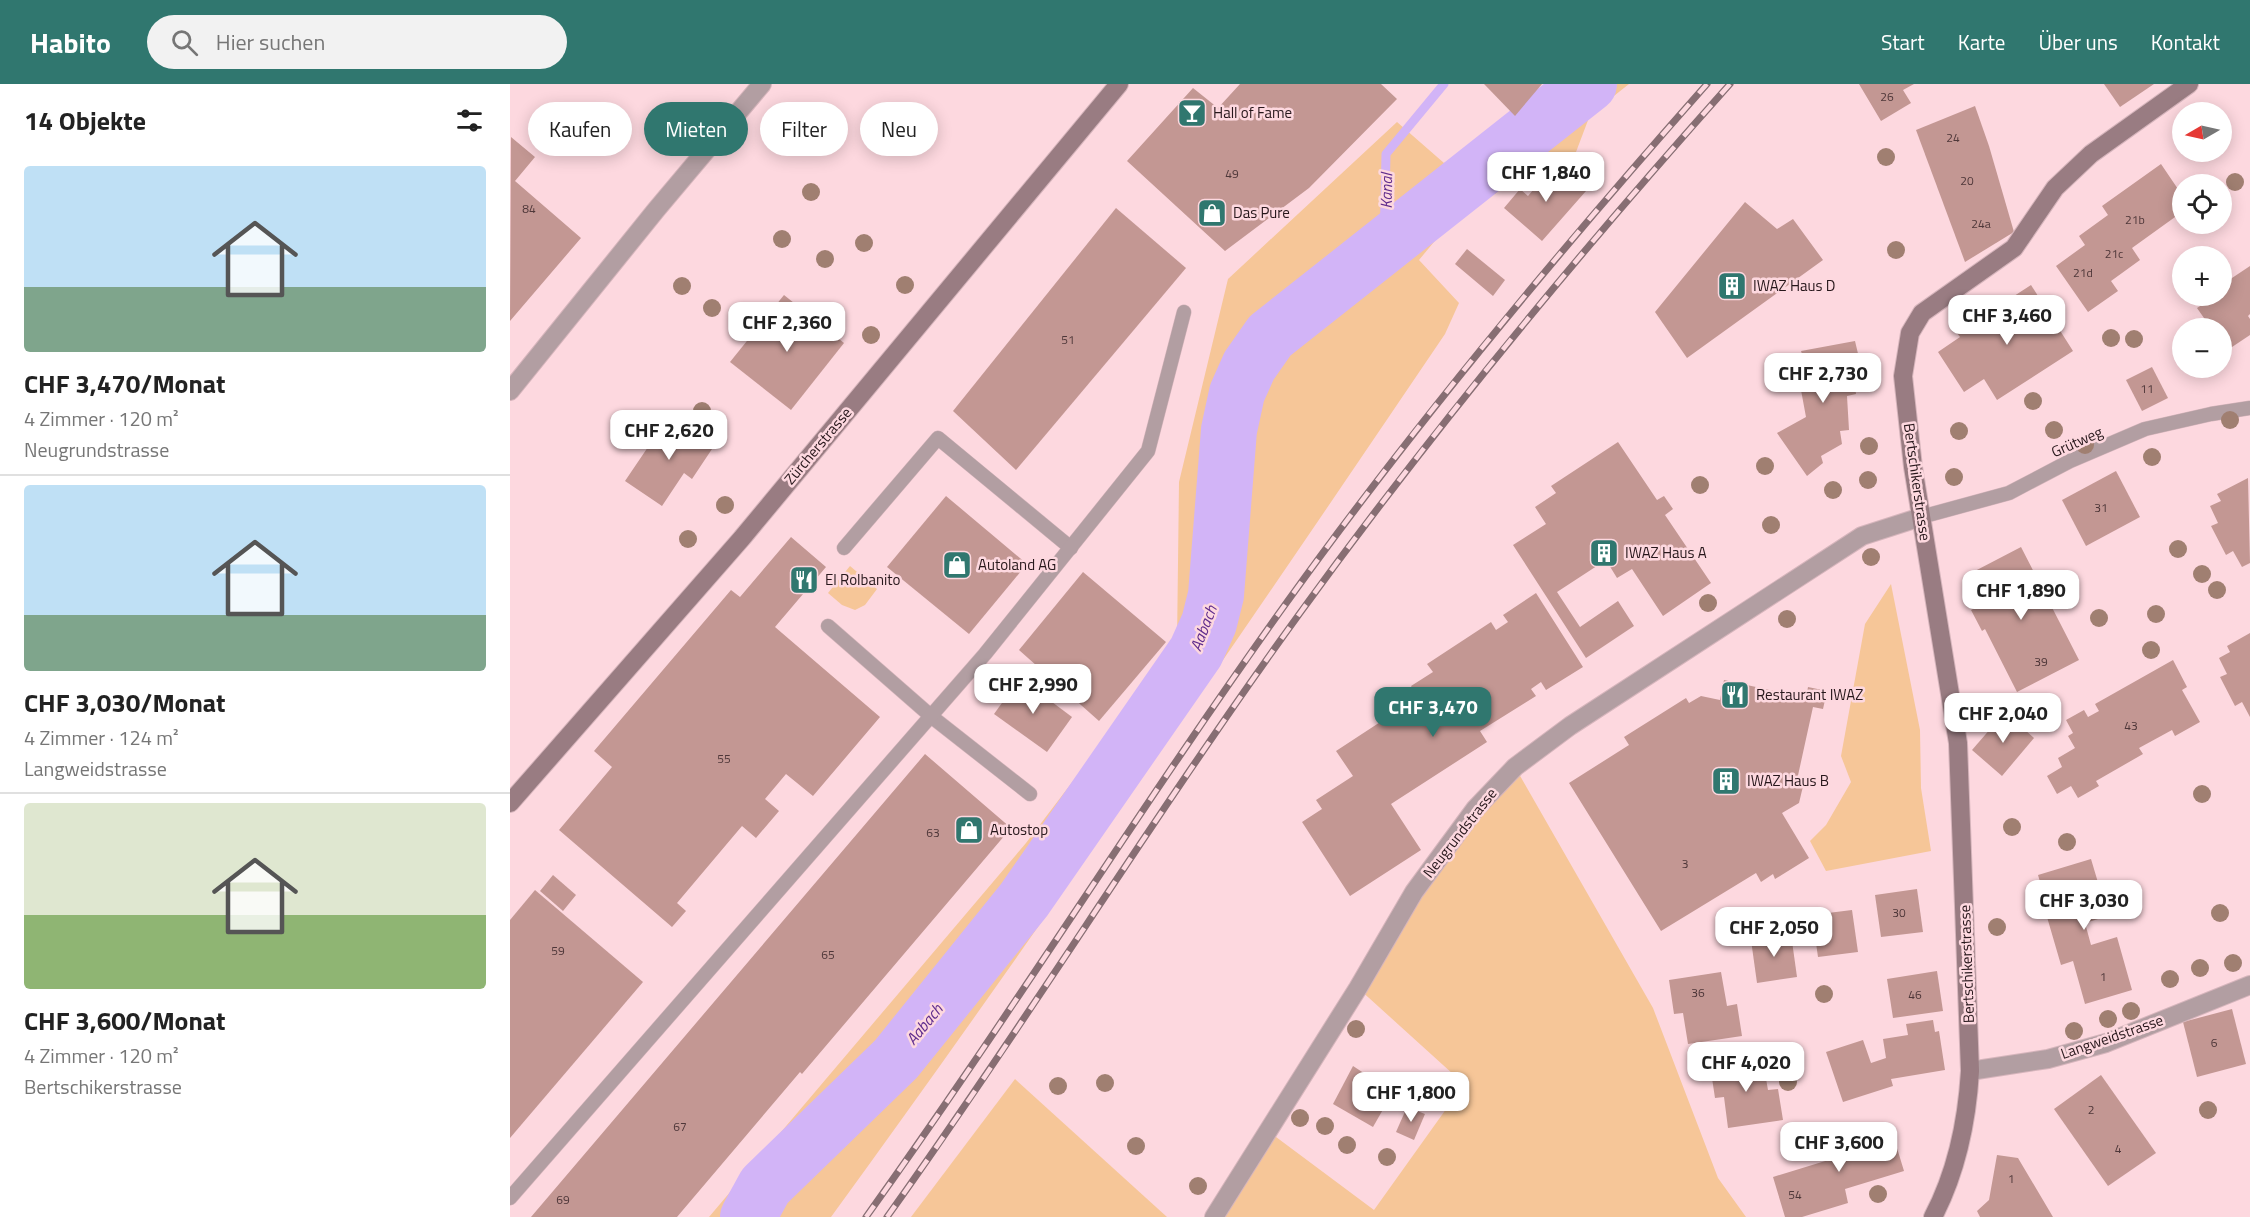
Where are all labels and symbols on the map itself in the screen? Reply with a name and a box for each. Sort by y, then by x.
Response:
house number: 26 [1880,87,1894,106]
bar icon: Hall of Fame [1176,97,1208,129]
place label: Hall of Fame [1213,101,1292,124]
north arrow [2172,102,2232,162]
house number: 24 [1946,128,1960,147]
pin: CHF 1,840 [1477,152,1615,203]
house number: 49 [1225,164,1239,183]
house number: 20 [1960,171,1974,190]
water label: Kanal [1374,172,1398,209]
shop icon: Das Pure [1196,197,1228,229]
house number: 84 [522,199,536,218]
place label: Das Pure [1233,201,1290,224]
house number: 21b [2125,210,2145,229]
house number: 24a [1971,214,1991,233]
house number: 21c [2105,244,2123,263]
house number: 21d [2073,263,2093,282]
building icon: IWAZ Haus D [1716,270,1748,302]
place label: IWAZ Haus D [1753,274,1836,297]
pin: CHF 3,460 [1938,295,2076,346]
pin: CHF 2,360 [718,302,856,353]
house number: 51 [1061,330,1075,349]
pin: CHF 2,730 [1754,353,1892,404]
house number: 11 [2140,379,2154,398]
street label: Zürcherstrasse [778,402,857,489]
pin: CHF 2,620 [600,410,738,461]
street label: Grütweg [2047,420,2107,463]
street label: Bertschikerstrasse [1898,422,1937,542]
house number: 31 [2094,498,2108,517]
building icon: IWAZ Haus A [1588,537,1620,569]
place label: IWAZ Haus A [1625,541,1707,564]
shop icon: Autoland AG [941,549,973,581]
place label: Autoland AG [978,553,1056,576]
restaurant icon: El Rolbanito [788,564,820,596]
place label: El Rolbanito [825,568,901,591]
pin: CHF 1,890 [1952,570,2090,621]
water label: Aabach [1183,601,1223,654]
house number: 39 [2034,652,2048,671]
pin: CHF 2,990 [964,664,1102,715]
restaurant icon: Restaurant IWAZ [1719,679,1751,711]
place label: Restaurant IWAZ [1756,683,1863,706]
pin: CHF 3,470 [1364,687,1502,738]
pin: CHF 2,040 [1934,693,2072,744]
house number: 43 [2124,716,2138,735]
house number: 55 [717,749,731,768]
building icon: IWAZ Haus B [1710,765,1742,797]
place label: IWAZ Haus B [1747,769,1829,792]
street label: Neugrundstrasse [1417,783,1502,883]
shop icon: Autostop [953,814,985,846]
place label: Autostop [990,818,1048,841]
house number: 63 [926,823,940,842]
house number: 3 [1682,854,1688,873]
pin: CHF 3,030 [2015,880,2153,931]
house number: 30 [1892,903,1906,922]
street label: Bertschikerstrasse [1953,904,1980,1024]
pin: CHF 2,050 [1705,907,1843,958]
house number: 59 [551,941,565,960]
house number: 65 [821,945,835,964]
house number: 1 [2100,967,2106,986]
house number: 36 [1691,983,1705,1002]
house number: 46 [1908,985,1922,1004]
water label: Aabach [900,997,949,1050]
street label: Langweidstrasse [2057,1008,2166,1065]
house number: 6 [2211,1033,2218,1052]
pin: CHF 4,020 [1677,1042,1815,1093]
pin: CHF 1,800 [1342,1072,1480,1123]
house number: 2 [2088,1100,2094,1119]
house number: 67 [673,1117,687,1136]
pin: CHF 3,600 [1770,1122,1908,1173]
house number: 4 [2115,1139,2122,1158]
house number: 1 [2008,1169,2014,1188]
house number: 54 [1788,1185,1802,1204]
house number: 69 [556,1190,570,1209]

